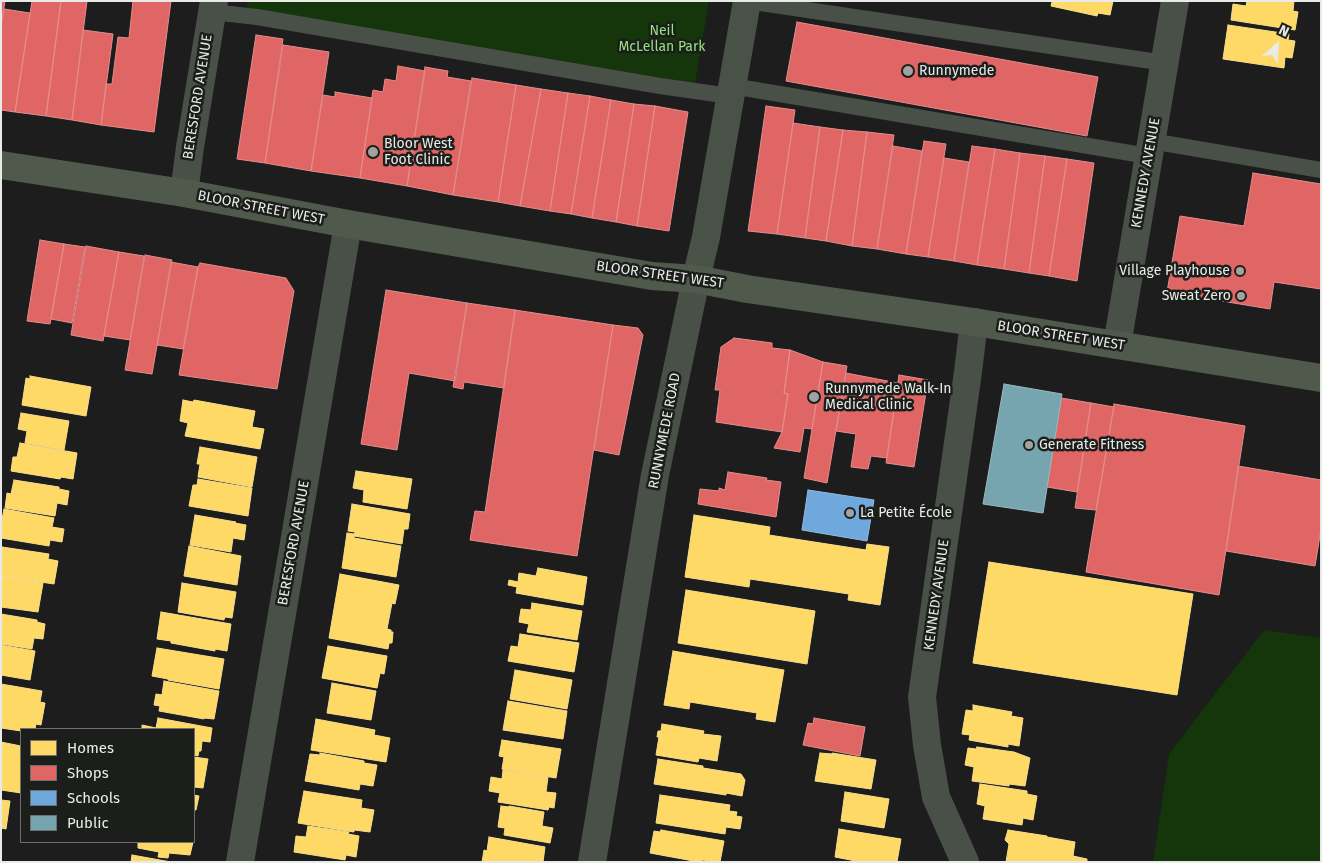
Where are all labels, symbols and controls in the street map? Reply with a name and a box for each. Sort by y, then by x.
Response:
north arrow [1252,20,1302,70]
text: N [1276,21,1292,41]
park label: Neil McLellan Park [618,23,706,56]
street label: BERESFORD AVENUE [180,33,216,161]
place label: Runnymede [919,63,994,79]
marker: Runnymede [901,64,915,78]
street label: KENNEDY AVENUE [1128,117,1164,229]
place label: Bloor West Foot Clinic [384,136,453,168]
marker: Bloor West Foot Clinic [366,145,380,159]
street label: BLOOR STREET WEST [196,187,326,229]
street label: BLOOR STREET WEST [595,258,725,292]
place label: Village Playhouse [1119,263,1230,279]
marker: Village Playhouse [1234,265,1246,277]
place label: Sweat Zero [1162,288,1231,304]
marker: Sweat Zero [1235,290,1247,302]
street label: BLOOR STREET WEST [996,318,1126,354]
street label: RUNNYMEDE ROAD [646,372,684,490]
place label: Runnymede Walk-In Medical Clinic [825,381,952,414]
marker: Runnymede Walk-In Medical Clinic [807,390,821,404]
place label: Generate Fitness [1039,437,1144,453]
marker: Generate Fitness [1023,439,1035,451]
street label: BERESFORD AVENUE [275,479,313,607]
place label: La Petite École [860,505,952,521]
marker: La Petite École [844,507,856,519]
street label: KENNEDY AVENUE [921,538,953,652]
legend [20,728,195,843]
text: Homes [67,739,114,757]
text: Shops [67,764,109,782]
text: Schools [67,789,120,807]
text: Public [67,814,109,832]

